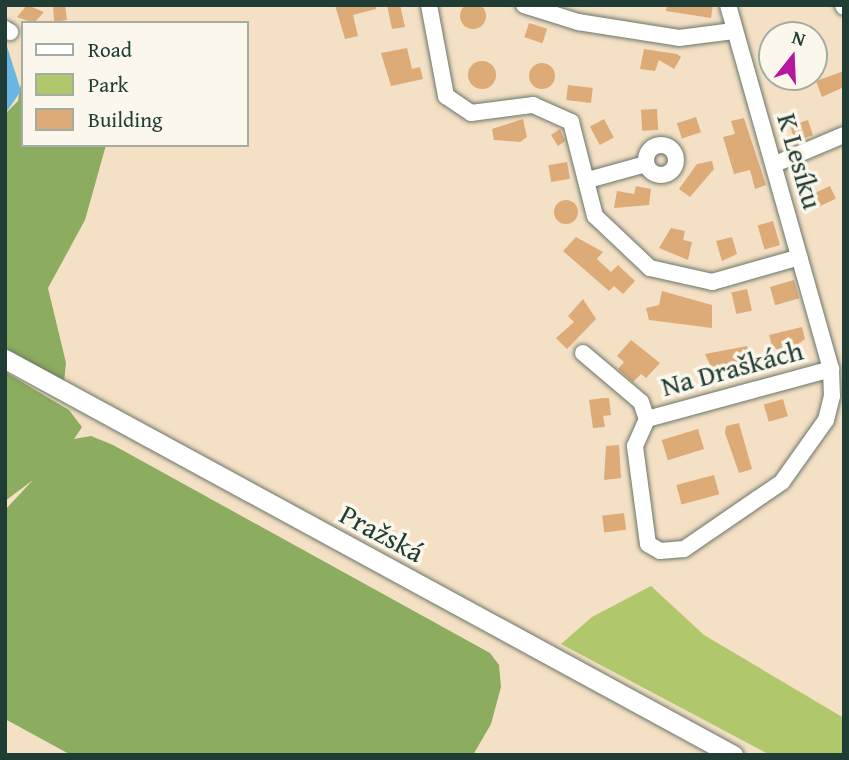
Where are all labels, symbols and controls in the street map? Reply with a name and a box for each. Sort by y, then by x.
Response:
legend [21,21,248,147]
north arrow [758,21,828,91]
text: N [788,23,809,53]
text: Road [88,34,132,65]
text: Park [88,69,129,100]
text: Building [88,104,162,135]
street label: K Lesíku [770,109,830,213]
street label: Na Draškách [657,333,807,403]
street label: Pražská [334,497,430,569]

